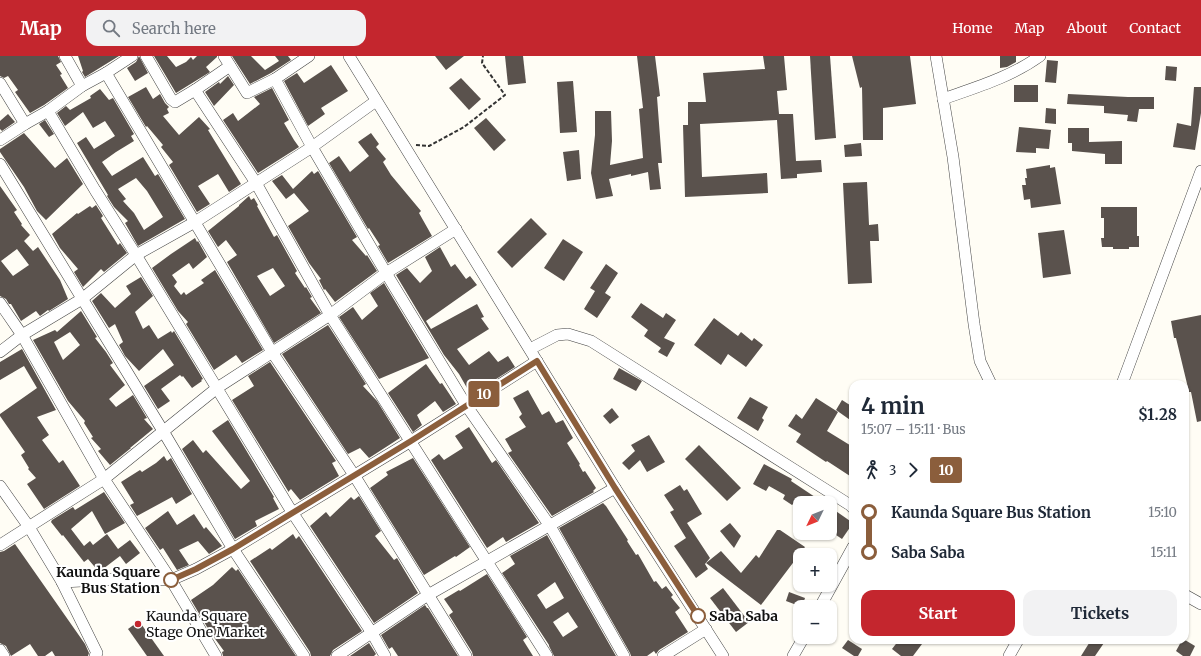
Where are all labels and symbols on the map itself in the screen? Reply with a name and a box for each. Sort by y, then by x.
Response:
line badge: 10 [466,381,502,407]
north arrow [793,496,837,540]
place label: Kaunda Square Bus Station [56,563,161,597]
marker: Kaunda Square Bus Station [163,572,179,588]
place label: Kaunda Square Stage One Market [146,607,266,641]
place label: Saba Saba [709,607,778,625]
marker: Saba Saba [690,608,706,624]
marker: Kaunda Square Stage One Market [133,619,143,629]

